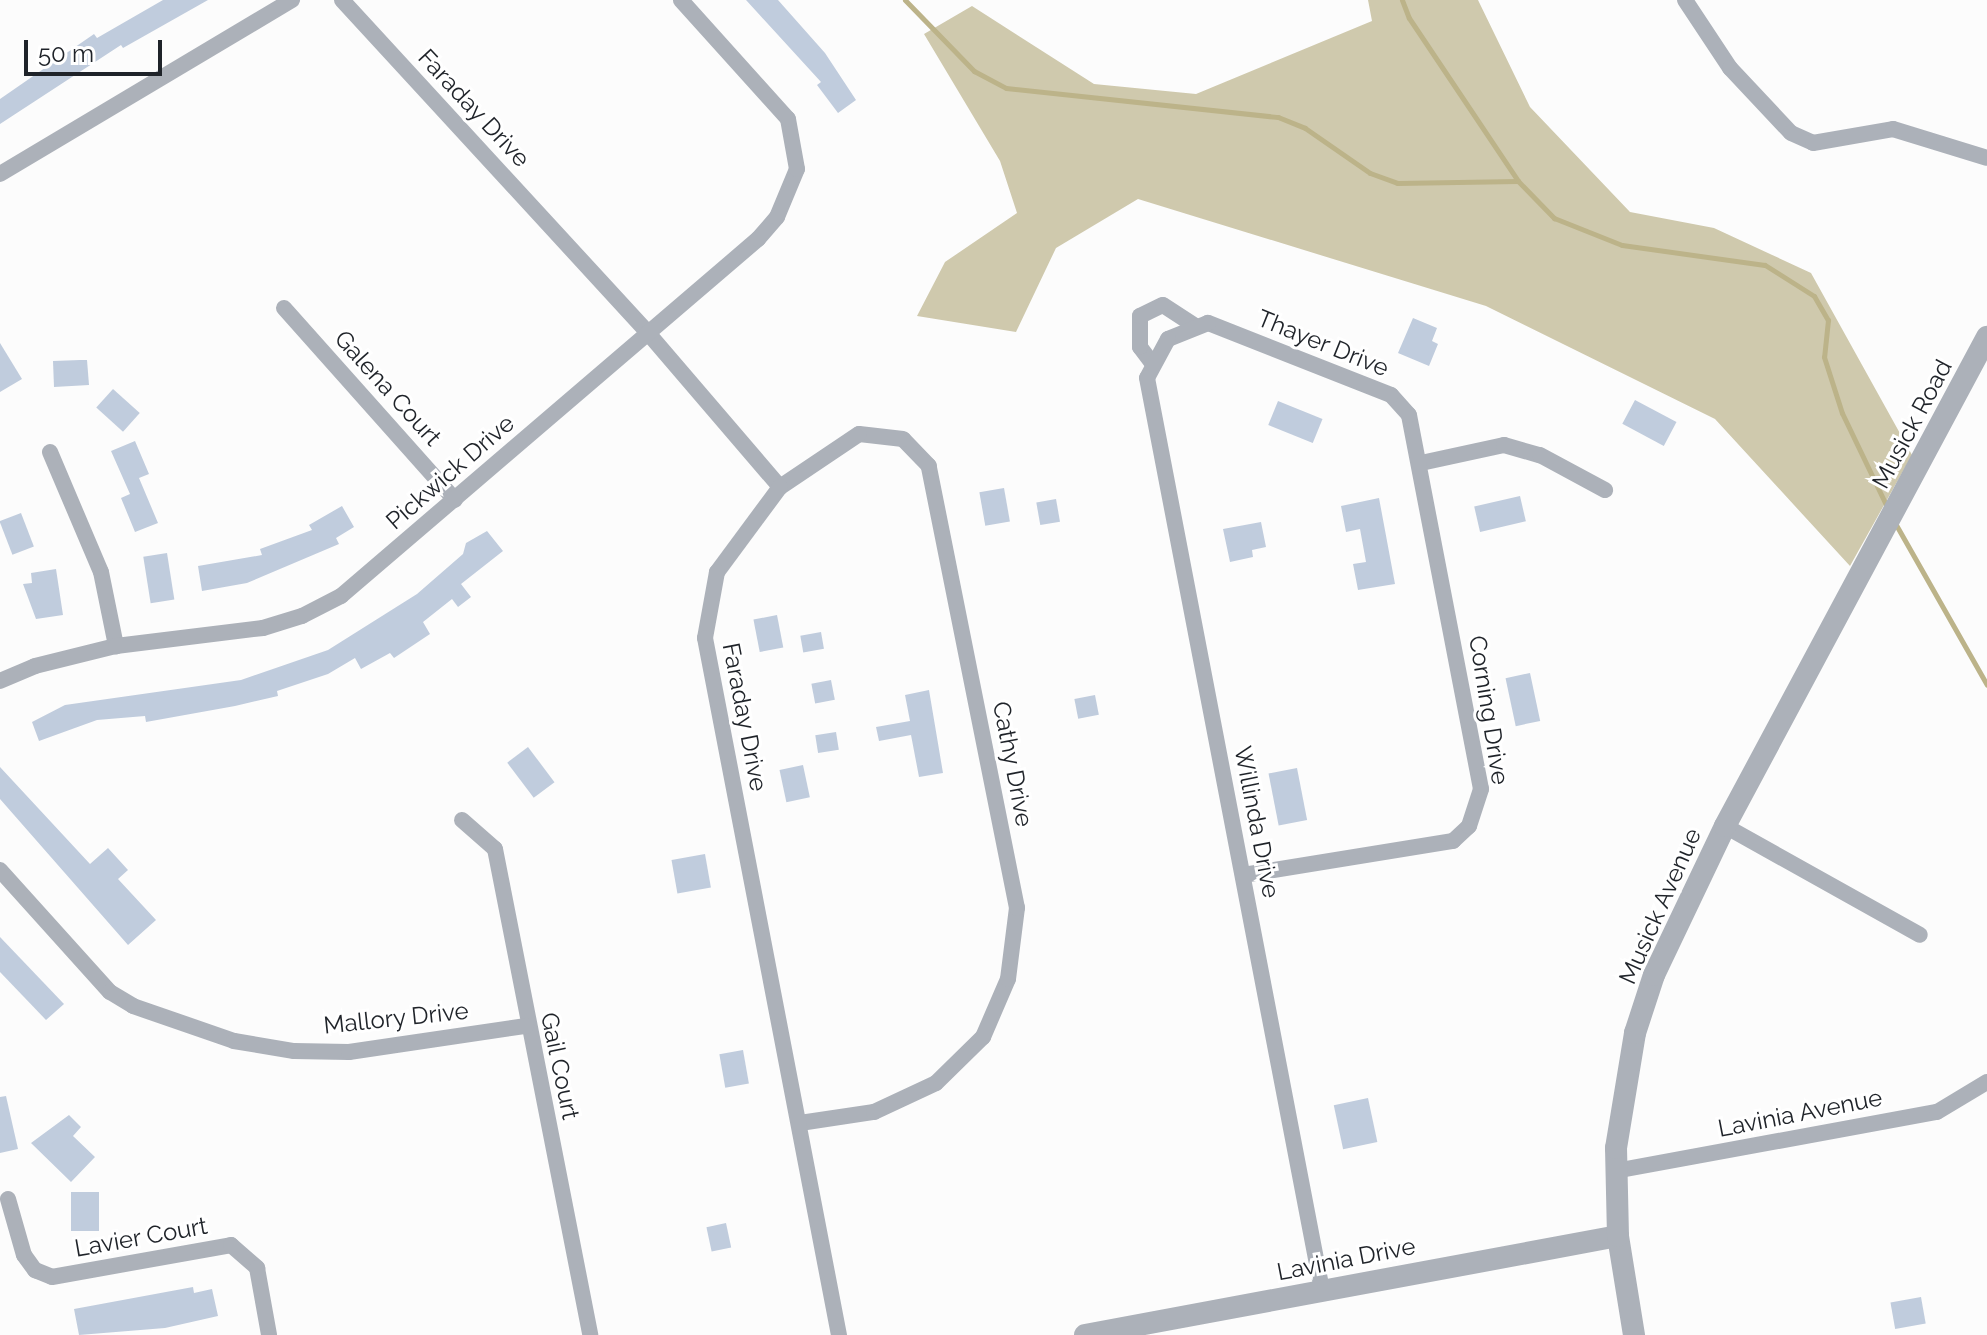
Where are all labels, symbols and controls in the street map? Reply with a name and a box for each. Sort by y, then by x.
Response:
scale bar [28,24,166,74]
text: 50 m [38,39,94,68]
street label: Faraday Drive [412,43,536,173]
street label: Thayer Drive [1253,303,1393,383]
street label: Galena Court [329,324,447,452]
street label: Musick Road [1866,355,1958,493]
street label: Pickwick Drive [380,409,520,535]
street label: Corning Drive [1463,633,1515,787]
street label: Faraday Drive [716,640,774,794]
street label: Cathy Drive [987,699,1039,829]
street label: Willinda Drive [1228,744,1286,900]
street label: Musick Avenue [1613,823,1707,989]
street label: Mallory Drive [322,996,470,1040]
street label: Gail Court [535,1009,585,1123]
street label: Lavinia Avenue [1715,1083,1885,1143]
street label: Lavier Court [72,1211,210,1263]
street label: Lavinia Drive [1274,1231,1418,1287]

